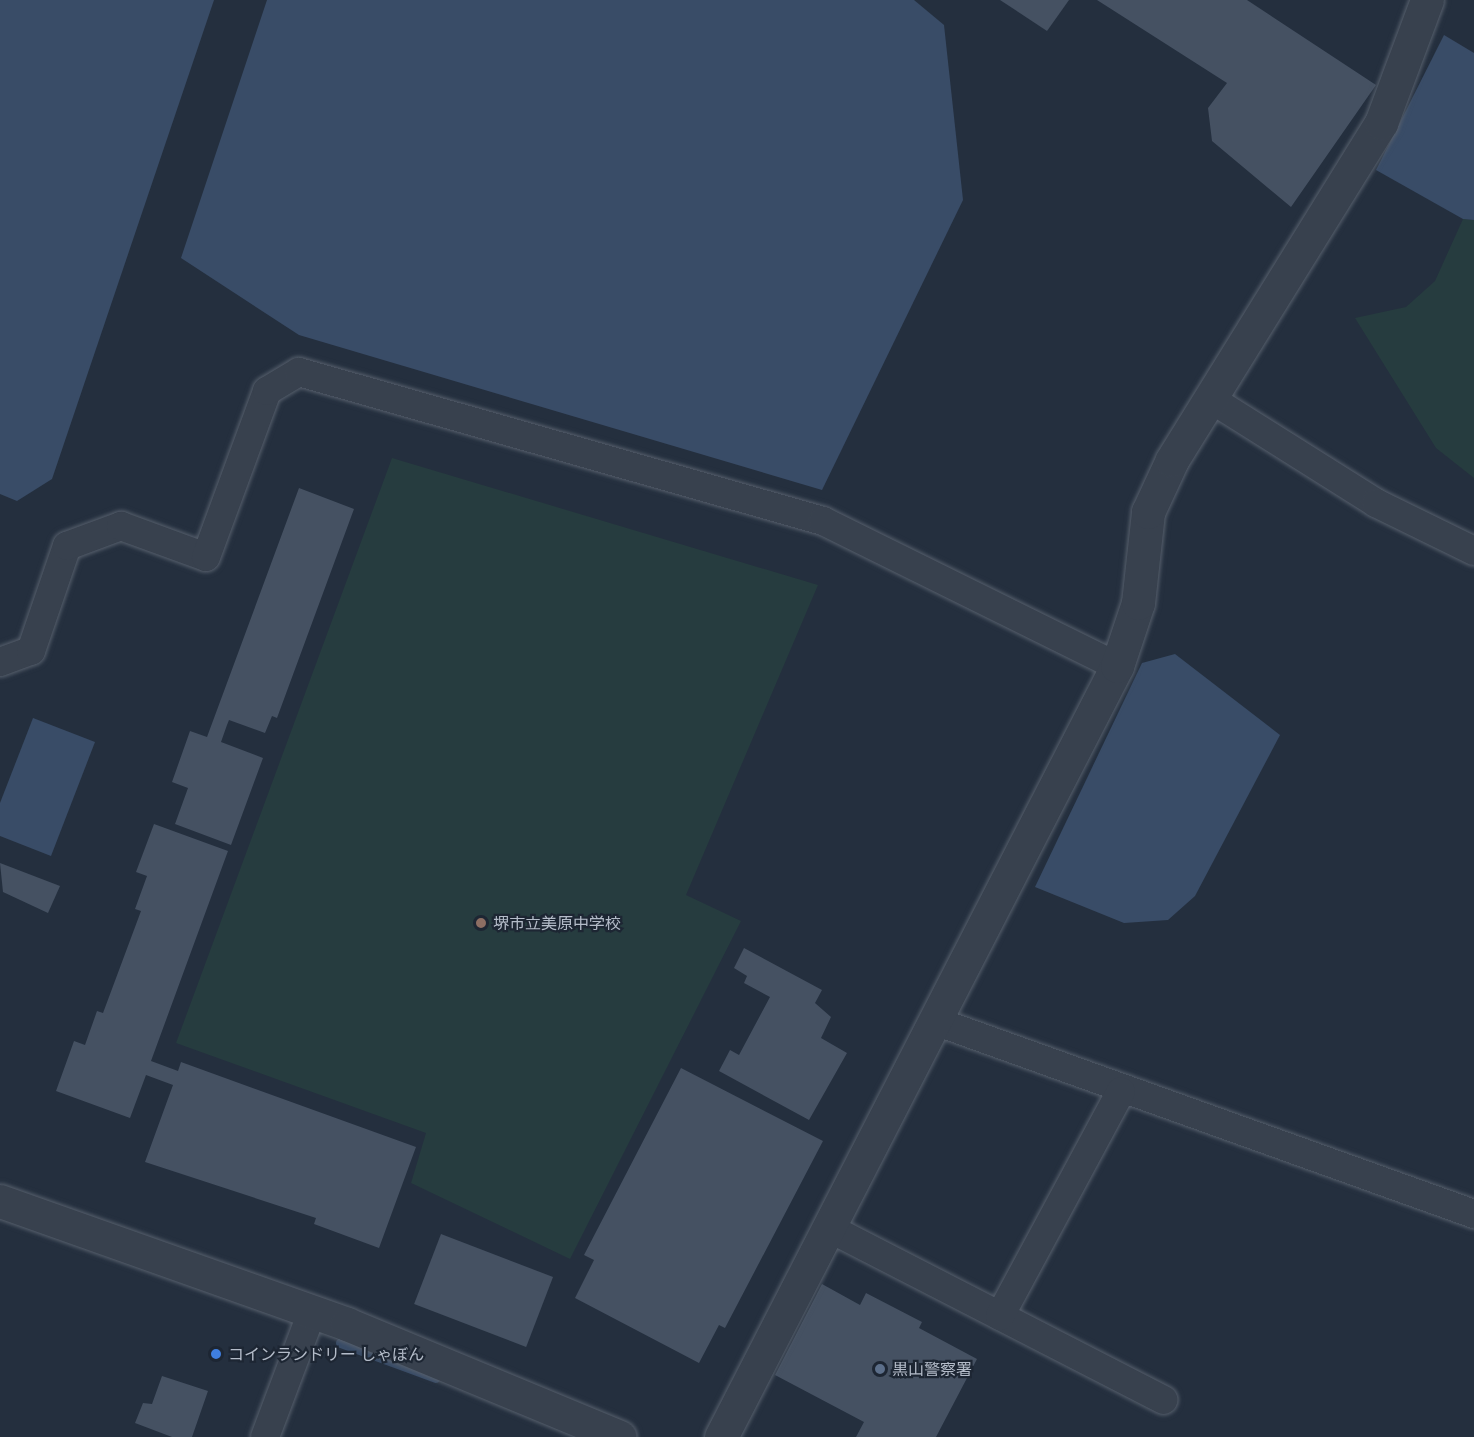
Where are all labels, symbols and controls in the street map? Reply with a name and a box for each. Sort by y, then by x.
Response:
place label: 堺市立美原中学校 [493,913,621,933]
marker: 堺市立美原中学校 [474,916,488,930]
place label: コインランドリー しゃぼん [228,1344,424,1364]
marker: コインランドリー しゃぼん [209,1347,223,1361]
place label: 黒山警察署 [892,1359,972,1379]
marker: 黒山警察署 [873,1362,887,1376]

